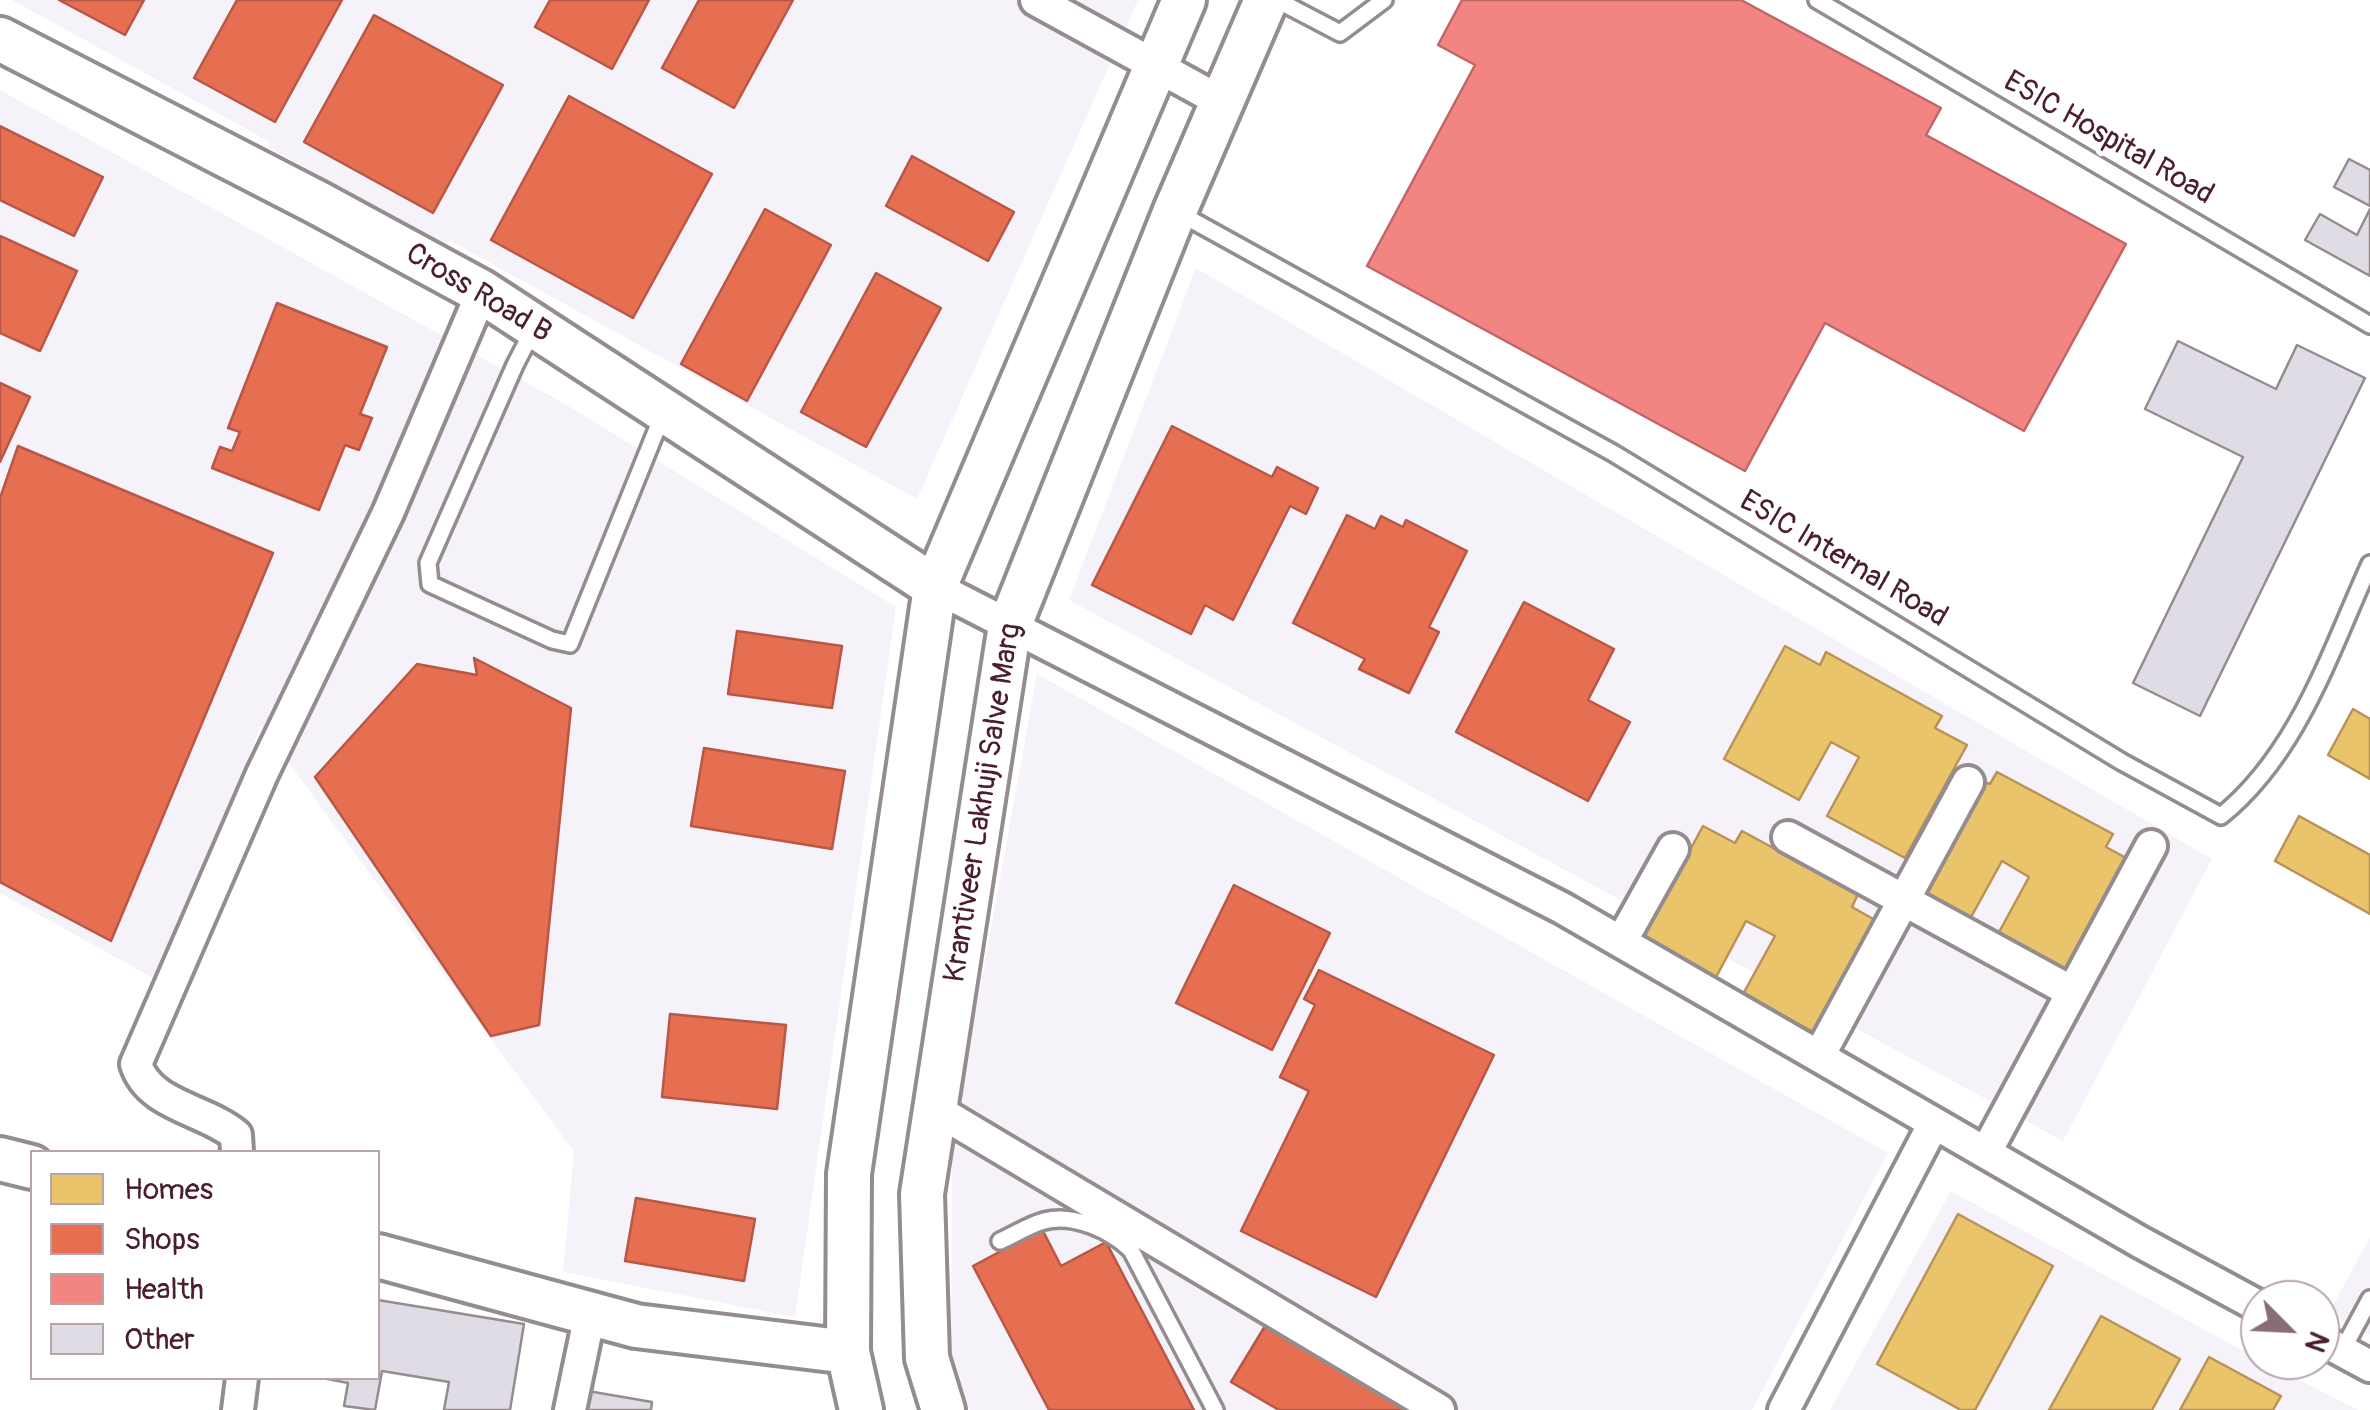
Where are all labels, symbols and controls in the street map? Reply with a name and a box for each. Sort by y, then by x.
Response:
street label: ESIC Hospital Road [1997,64,2219,214]
street label: Cross Road B [399,236,557,352]
street label: ESIC Internal Road [1733,484,1953,636]
street label: Krantiveer Lakhuji Salve Marg [938,621,1030,985]
legend [30,1150,380,1380]
text: Homes [124,1171,213,1208]
text: Shops [124,1221,200,1258]
text: Health [124,1271,204,1308]
north arrow [2240,1280,2340,1380]
text: Other [124,1321,195,1358]
text: N [2296,1326,2336,1357]

